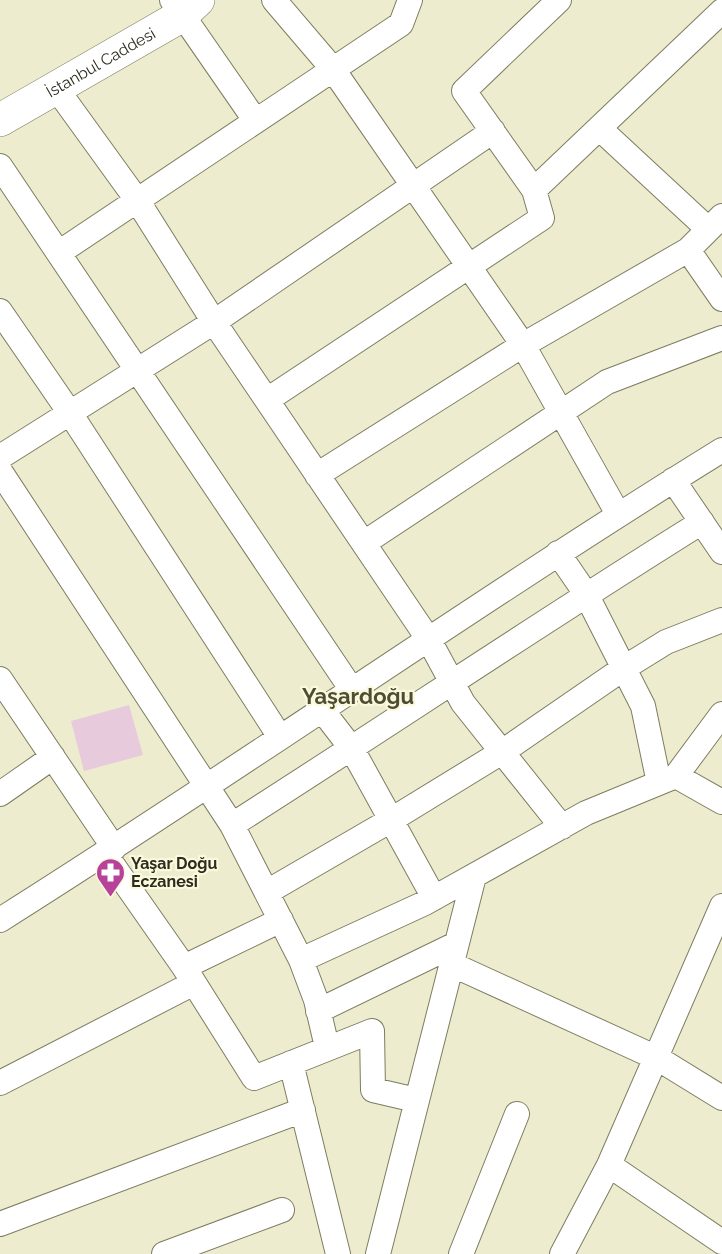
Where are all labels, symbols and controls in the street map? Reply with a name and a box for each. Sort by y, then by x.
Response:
street label: İstanbul Caddesi [42,23,159,101]
district label: Yaşardoğu [302,683,414,709]
place label: Yaşar Doğu Eczanesi [131,854,217,891]
pharmacy icon: Yaşar Doğu Eczanesi [94,856,126,898]

